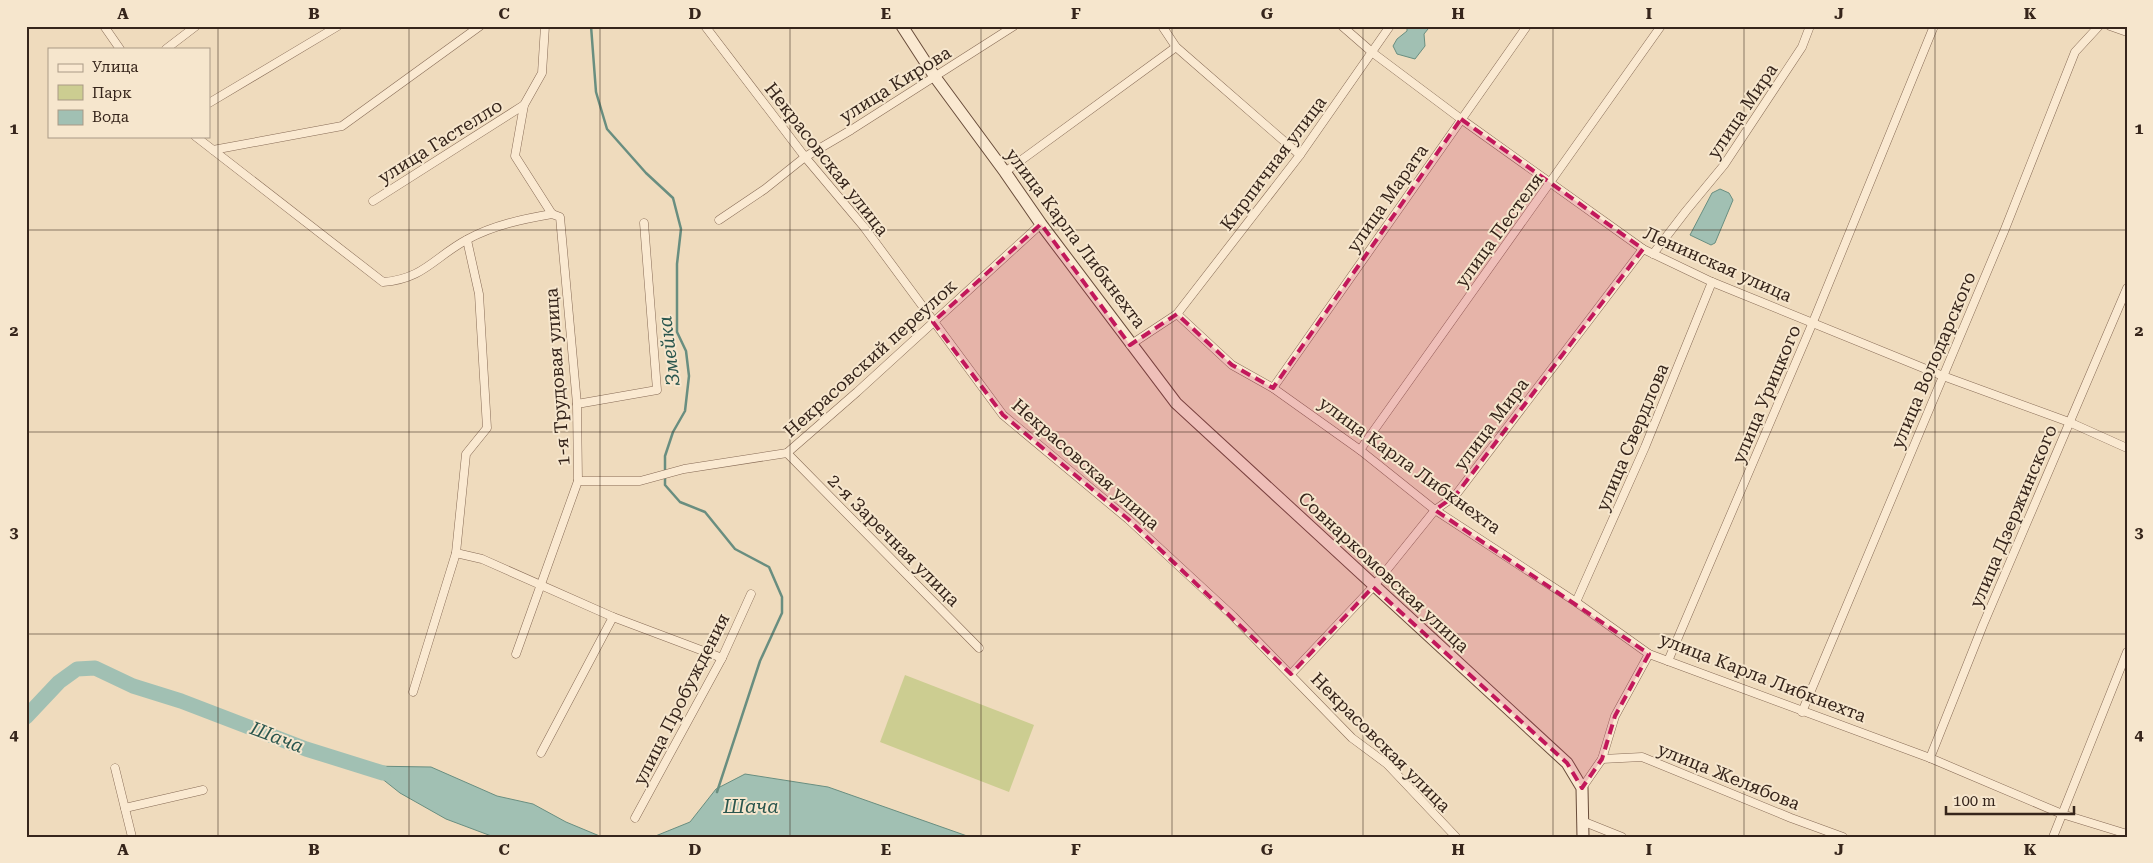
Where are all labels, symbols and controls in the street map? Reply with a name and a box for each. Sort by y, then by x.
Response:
text: A [117,4,129,23]
text: B [308,4,320,23]
text: C [498,4,510,23]
text: D [689,4,702,23]
text: E [881,4,891,23]
text: F [1071,4,1081,23]
text: G [1261,4,1274,23]
text: H [1451,4,1465,23]
text: I [1646,4,1652,23]
text: J [1834,4,1844,23]
text: K [2024,4,2037,23]
street label: улица Кирова [835,41,955,127]
legend [48,48,210,138]
text: Улица [92,58,138,76]
street label: улица Мира [1703,59,1782,162]
street label: Некрасовская улица [761,78,893,240]
text: Парк [92,84,132,102]
street label: Кирпичная улица [1216,91,1331,234]
street label: улица Гастелло [374,94,506,188]
text: Вода [92,108,129,126]
text: 1 [10,119,19,138]
text: 1 [2135,119,2144,138]
street label: улица Марата [1342,140,1432,256]
street label: улица Карла Либкнехта [1002,144,1151,332]
street label: улица Пестеля [1451,169,1547,291]
street label: Ленинская улица [1641,222,1795,306]
street label: улица Володарского [1886,269,1980,451]
street label: Некрасовский переулок [779,275,961,441]
street label: 1-я Трудовая улица [540,287,574,467]
water label: Змейка [653,315,685,387]
text: 2 [10,321,19,340]
text: 2 [2135,321,2144,340]
street label: улица Урицкого [1727,322,1805,466]
street label: улица Свердлова [1591,360,1673,514]
street label: улица Мира [1450,374,1533,474]
street label: улица Карла Либкнехта [1315,392,1505,538]
street label: Некрасовская улица [1008,394,1164,534]
street label: улица Дзержинского [1965,421,2061,611]
street label: 2-я Заречная улица [824,470,965,611]
street label: Совнаркомовская улица [1294,487,1474,657]
text: 3 [10,523,19,542]
text: 3 [2135,523,2144,542]
street label: улица Пробуждения [629,610,733,788]
street label: улица Карла Либкнехта [1657,628,1870,726]
street label: Некрасовская улица [1307,668,1455,816]
water label: Шача [246,716,307,758]
text: 4 [10,725,19,744]
text: 4 [2135,725,2144,744]
street label: улица Желябова [1655,738,1803,814]
scale bar [1946,783,2073,815]
text: 100 m [1953,792,1996,810]
water label: Шача [722,795,779,818]
text: A [117,840,129,859]
text: B [308,840,320,859]
text: C [498,840,510,859]
text: D [689,840,702,859]
text: E [881,840,891,859]
text: F [1071,840,1081,859]
text: G [1261,840,1274,859]
text: H [1451,840,1465,859]
text: I [1646,840,1652,859]
text: J [1834,840,1844,859]
text: K [2024,840,2037,859]

